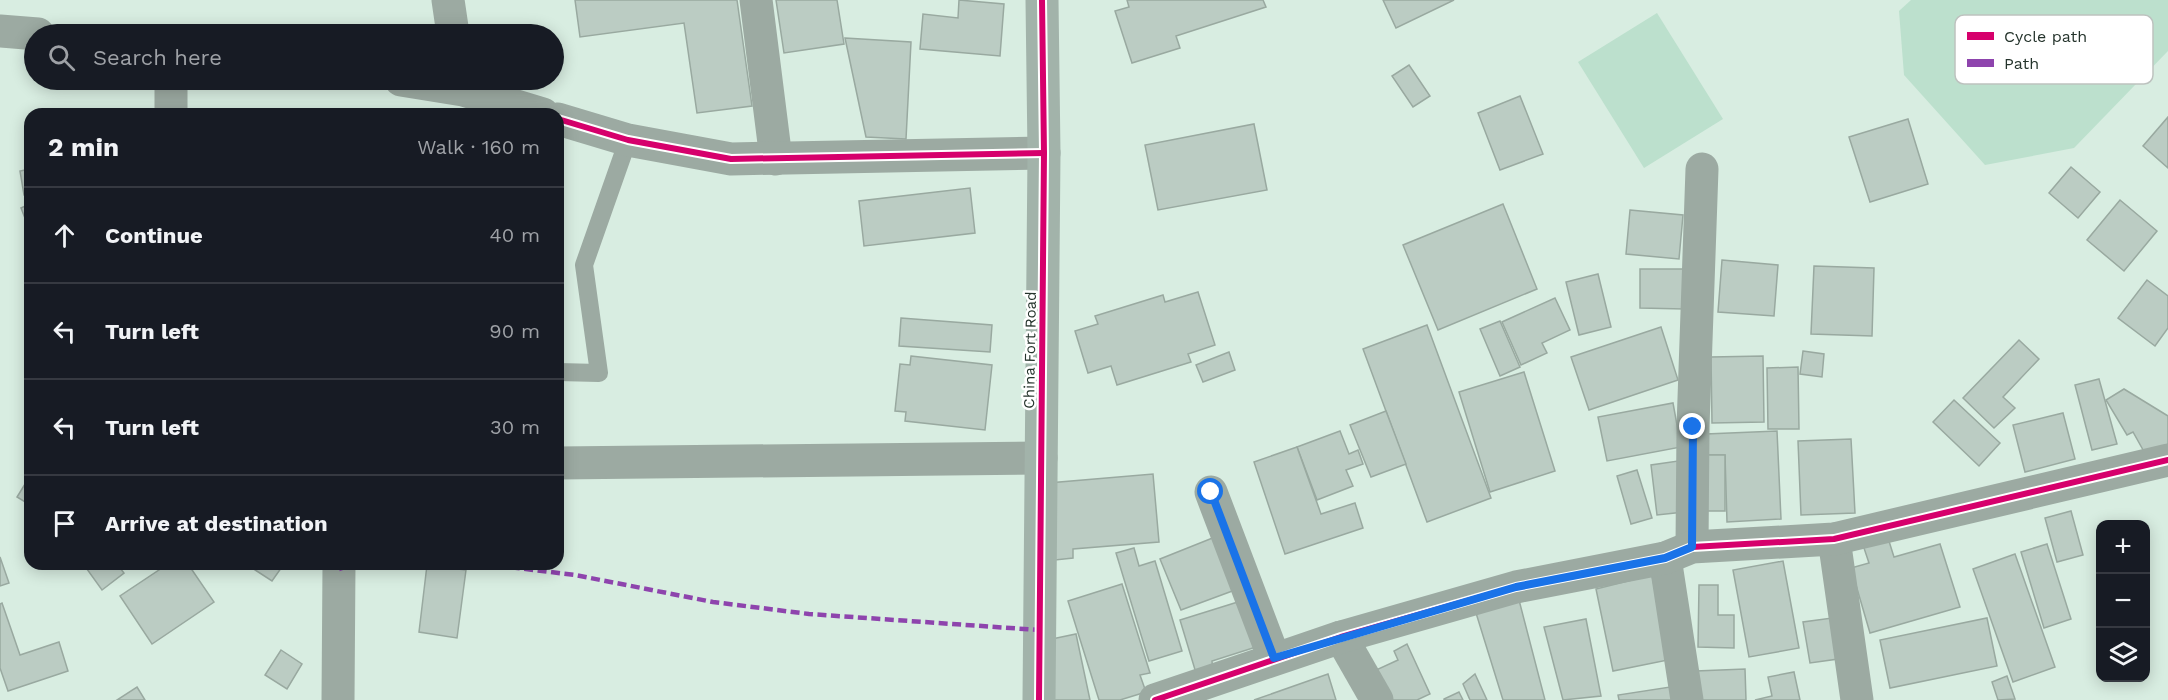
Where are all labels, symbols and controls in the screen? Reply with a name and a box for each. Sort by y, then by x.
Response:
legend [1955,15,2153,84]
search box [24,24,564,90]
text: Cycle path [2004,27,2087,46]
icon: search [45,41,78,74]
text: Search here [93,45,222,70]
text: Path [2004,54,2039,73]
text: 2 min [48,132,119,162]
text: Walk · 160 m [417,135,540,159]
icon: ahead [48,219,81,252]
text: Continue [105,223,203,248]
text: 40 m [489,223,540,247]
street label: China Fort Road [1020,291,1040,409]
icon: left [48,315,81,348]
text: Turn left [105,319,199,344]
text: 90 m [489,319,540,343]
icon: left [48,411,81,444]
route end [1679,413,1705,439]
text: Turn left [105,415,199,440]
text: 30 m [490,415,540,439]
route start [1197,478,1223,504]
icon: arrive [48,507,81,540]
text: Arrive at destination [105,511,328,536]
map controls [2096,520,2150,682]
button: + [2096,520,2150,574]
button: − [2096,574,2150,628]
button: layers [2096,628,2150,682]

